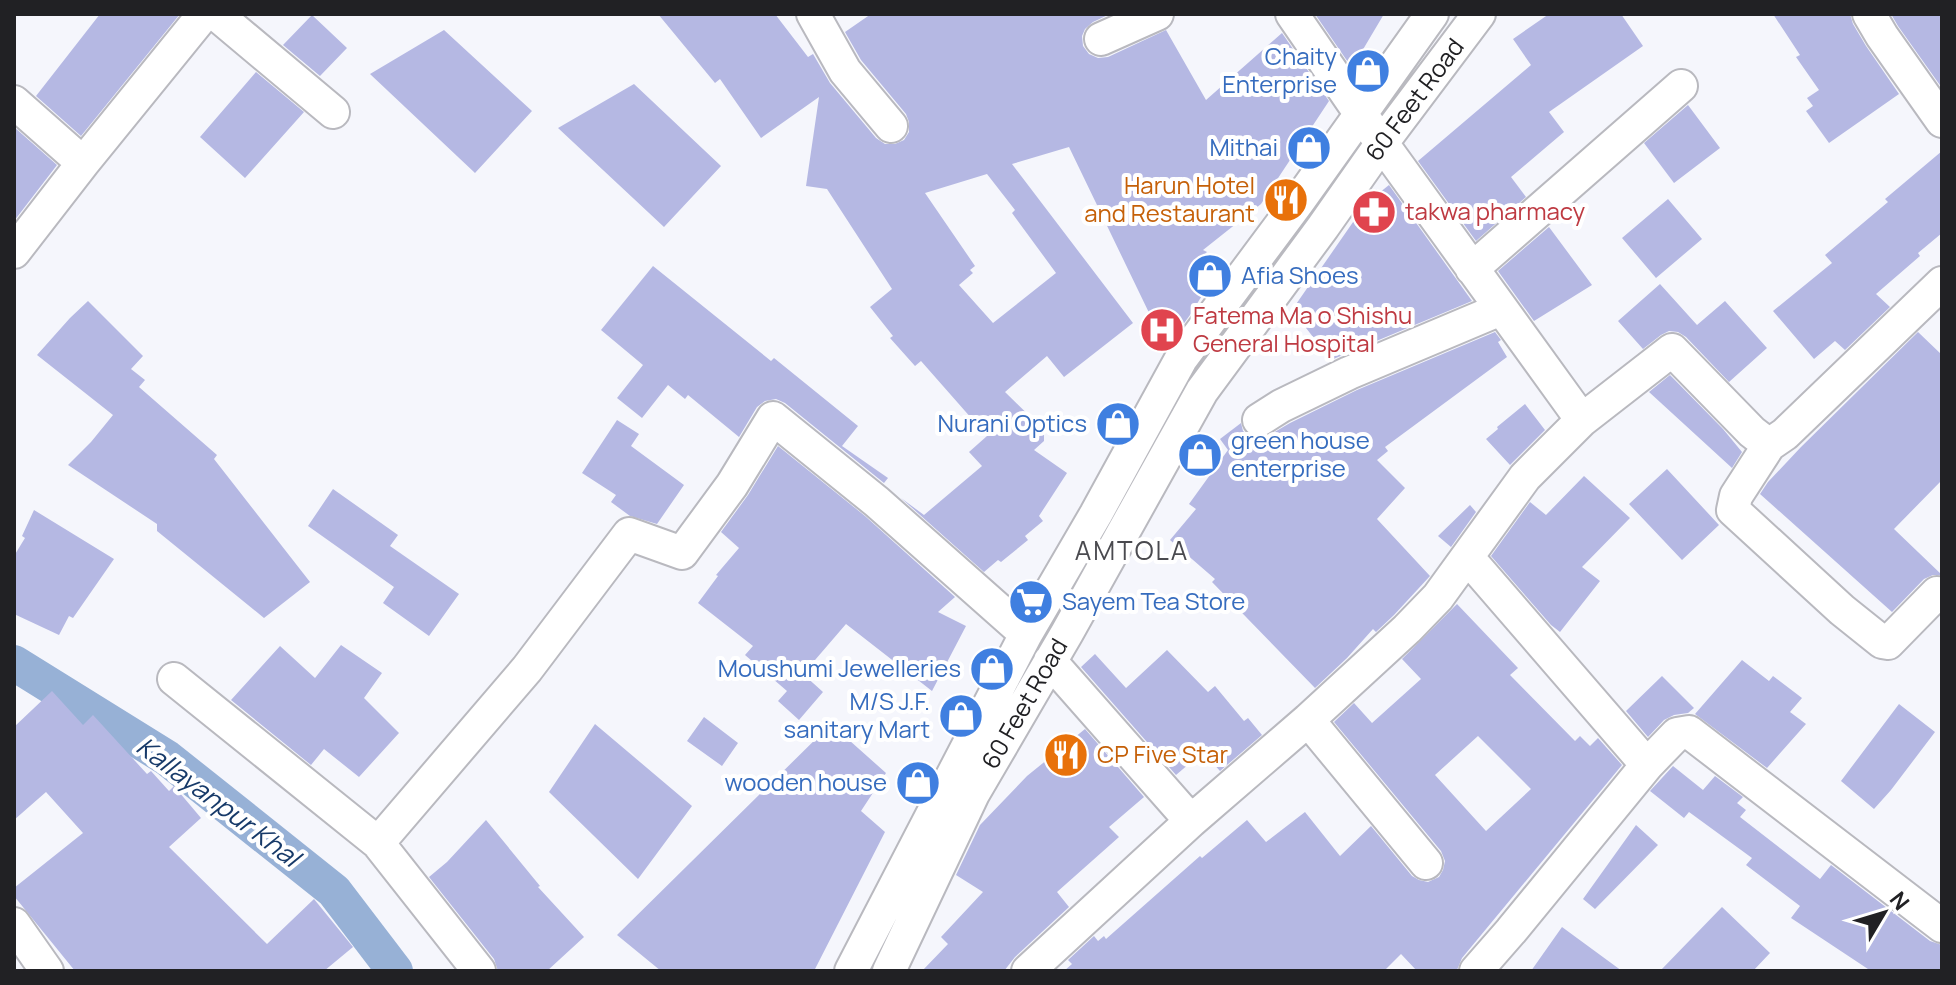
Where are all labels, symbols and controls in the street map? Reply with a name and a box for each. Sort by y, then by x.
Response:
street label: 60 Feet Road [1357,31,1471,167]
place label: Chaity Enterprise [1222,39,1337,100]
shop icon: Chaity Enterprise [1344,47,1392,95]
shop icon: Mithai [1285,124,1333,172]
place label: Mithai [1209,130,1278,163]
place label: Harun Hotel and Restaurant [1084,168,1255,229]
restaurant icon: Harun Hotel and Restaurant [1262,176,1310,224]
pharmacy icon: takwa pharmacy [1350,188,1398,236]
place label: takwa pharmacy [1405,194,1586,227]
shop icon: Afia Shoes [1186,252,1234,300]
place label: Afia Shoes [1241,258,1359,291]
place label: Fatema Ma o Shishu General Hospital [1193,298,1412,359]
hospital icon: Fatema Ma o Shishu General Hospital [1138,306,1186,354]
shop icon: Nurani Optics [1094,400,1142,448]
place label: Nurani Optics [937,406,1087,439]
place label: green house enterprise [1231,423,1370,484]
shop icon: green house enterprise [1176,431,1224,479]
district label: AMTOLA [1075,532,1189,568]
supermarket icon: Sayem Tea Store [1007,578,1055,626]
place label: Sayem Tea Store [1062,584,1245,617]
street label: 60 Feet Road [973,632,1074,774]
shop icon: Moushumi Jewelleries [968,645,1016,693]
place label: Moushumi Jewelleries [718,651,961,684]
place label: M/S J.F. sanitary Mart [784,684,930,745]
shop icon: M/S J.F. sanitary Mart [937,692,985,740]
water label: Kallayanpur Khal [130,728,310,876]
restaurant icon: CP Five Star [1042,731,1090,779]
place label: CP Five Star [1097,737,1228,770]
shop icon: wooden house [894,759,942,807]
place label: wooden house [724,765,887,798]
north arrow [1844,873,1924,953]
text: N [1883,885,1916,916]

